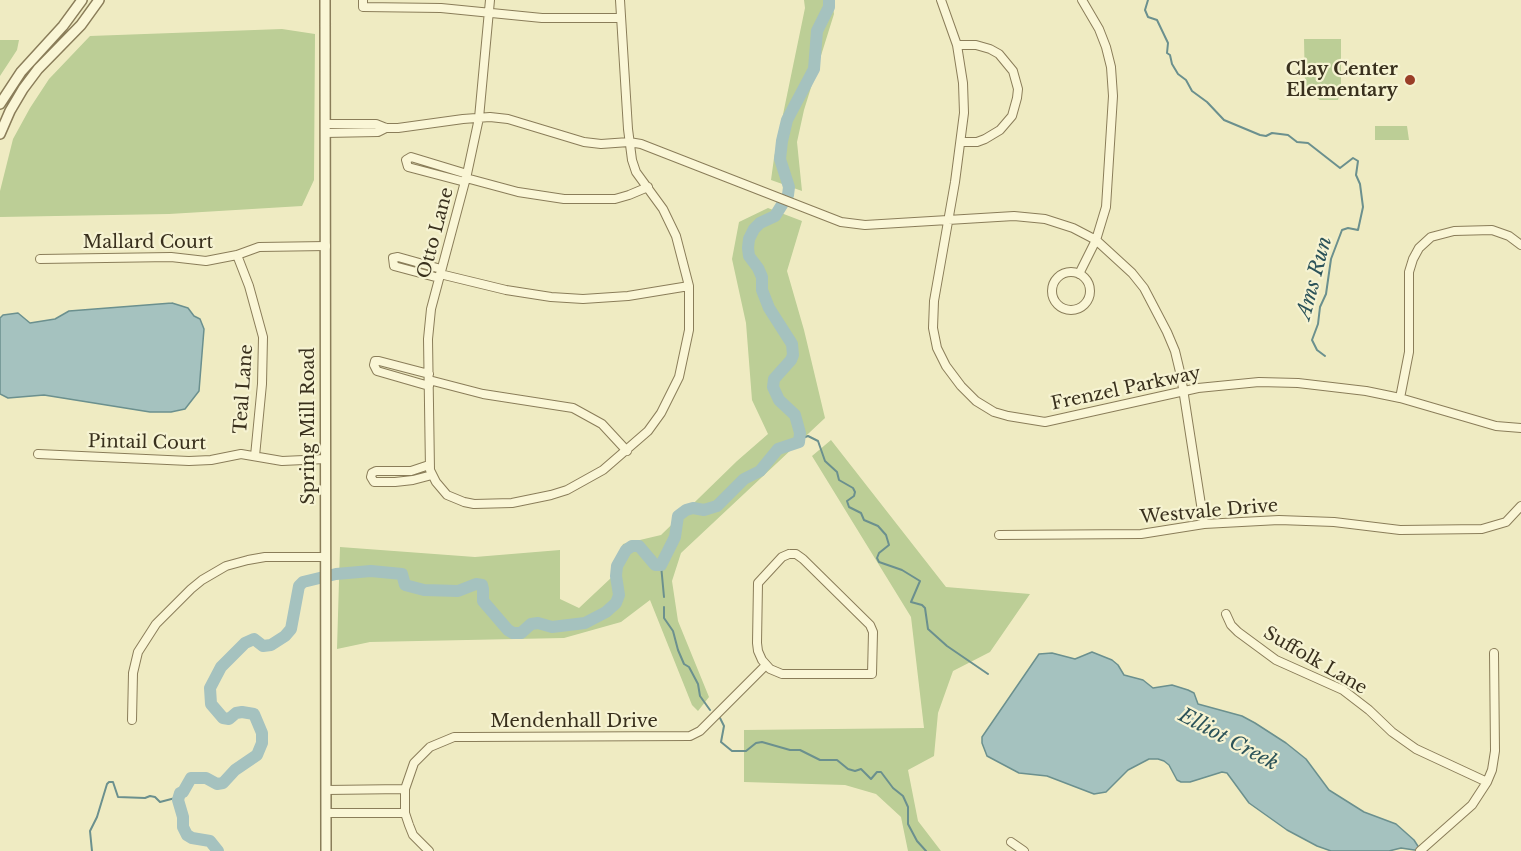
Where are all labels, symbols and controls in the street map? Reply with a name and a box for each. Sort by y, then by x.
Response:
place label: Clay Center Elementary [1286,59,1398,101]
marker: Clay Center Elementary [1403,73,1417,87]
street label: Otto Lane [413,185,459,281]
street label: Mallard Court [83,232,213,254]
water label: Ams Run [1292,234,1338,322]
street label: Teal Lane [230,344,258,434]
street label: Spring Mill Road [298,347,320,505]
street label: Frenzel Parkway [1049,363,1203,415]
street label: Pintail Court [88,431,206,455]
street label: Westvale Drive [1139,495,1279,529]
street label: Suffolk Lane [1259,623,1371,699]
water label: Elliot Creek [1174,704,1282,776]
street label: Mendenhall Drive [490,711,658,733]

